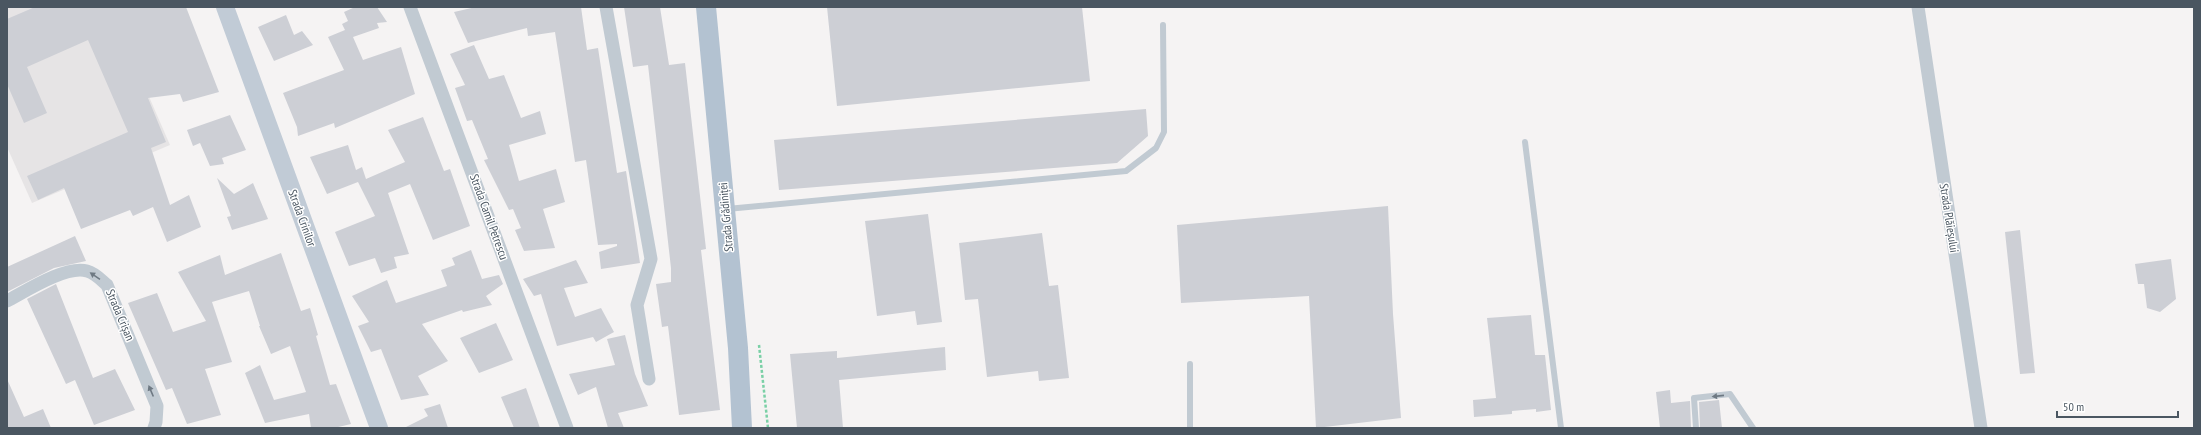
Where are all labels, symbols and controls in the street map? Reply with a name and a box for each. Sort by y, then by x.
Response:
street label: Strada Camil Petrescu [467,172,512,262]
street label: Strada Grădiniței [715,182,736,252]
street label: Strada Plăieșului [1937,182,1962,253]
street label: Strada Crinilor [285,187,320,249]
one-way arrow [89,272,101,279]
street label: Strada Crișan [103,287,138,343]
one-way arrow [148,384,154,396]
one-way arrow [1712,392,1724,399]
scale bar [2057,393,2178,419]
text: 50 m [2063,399,2084,414]

